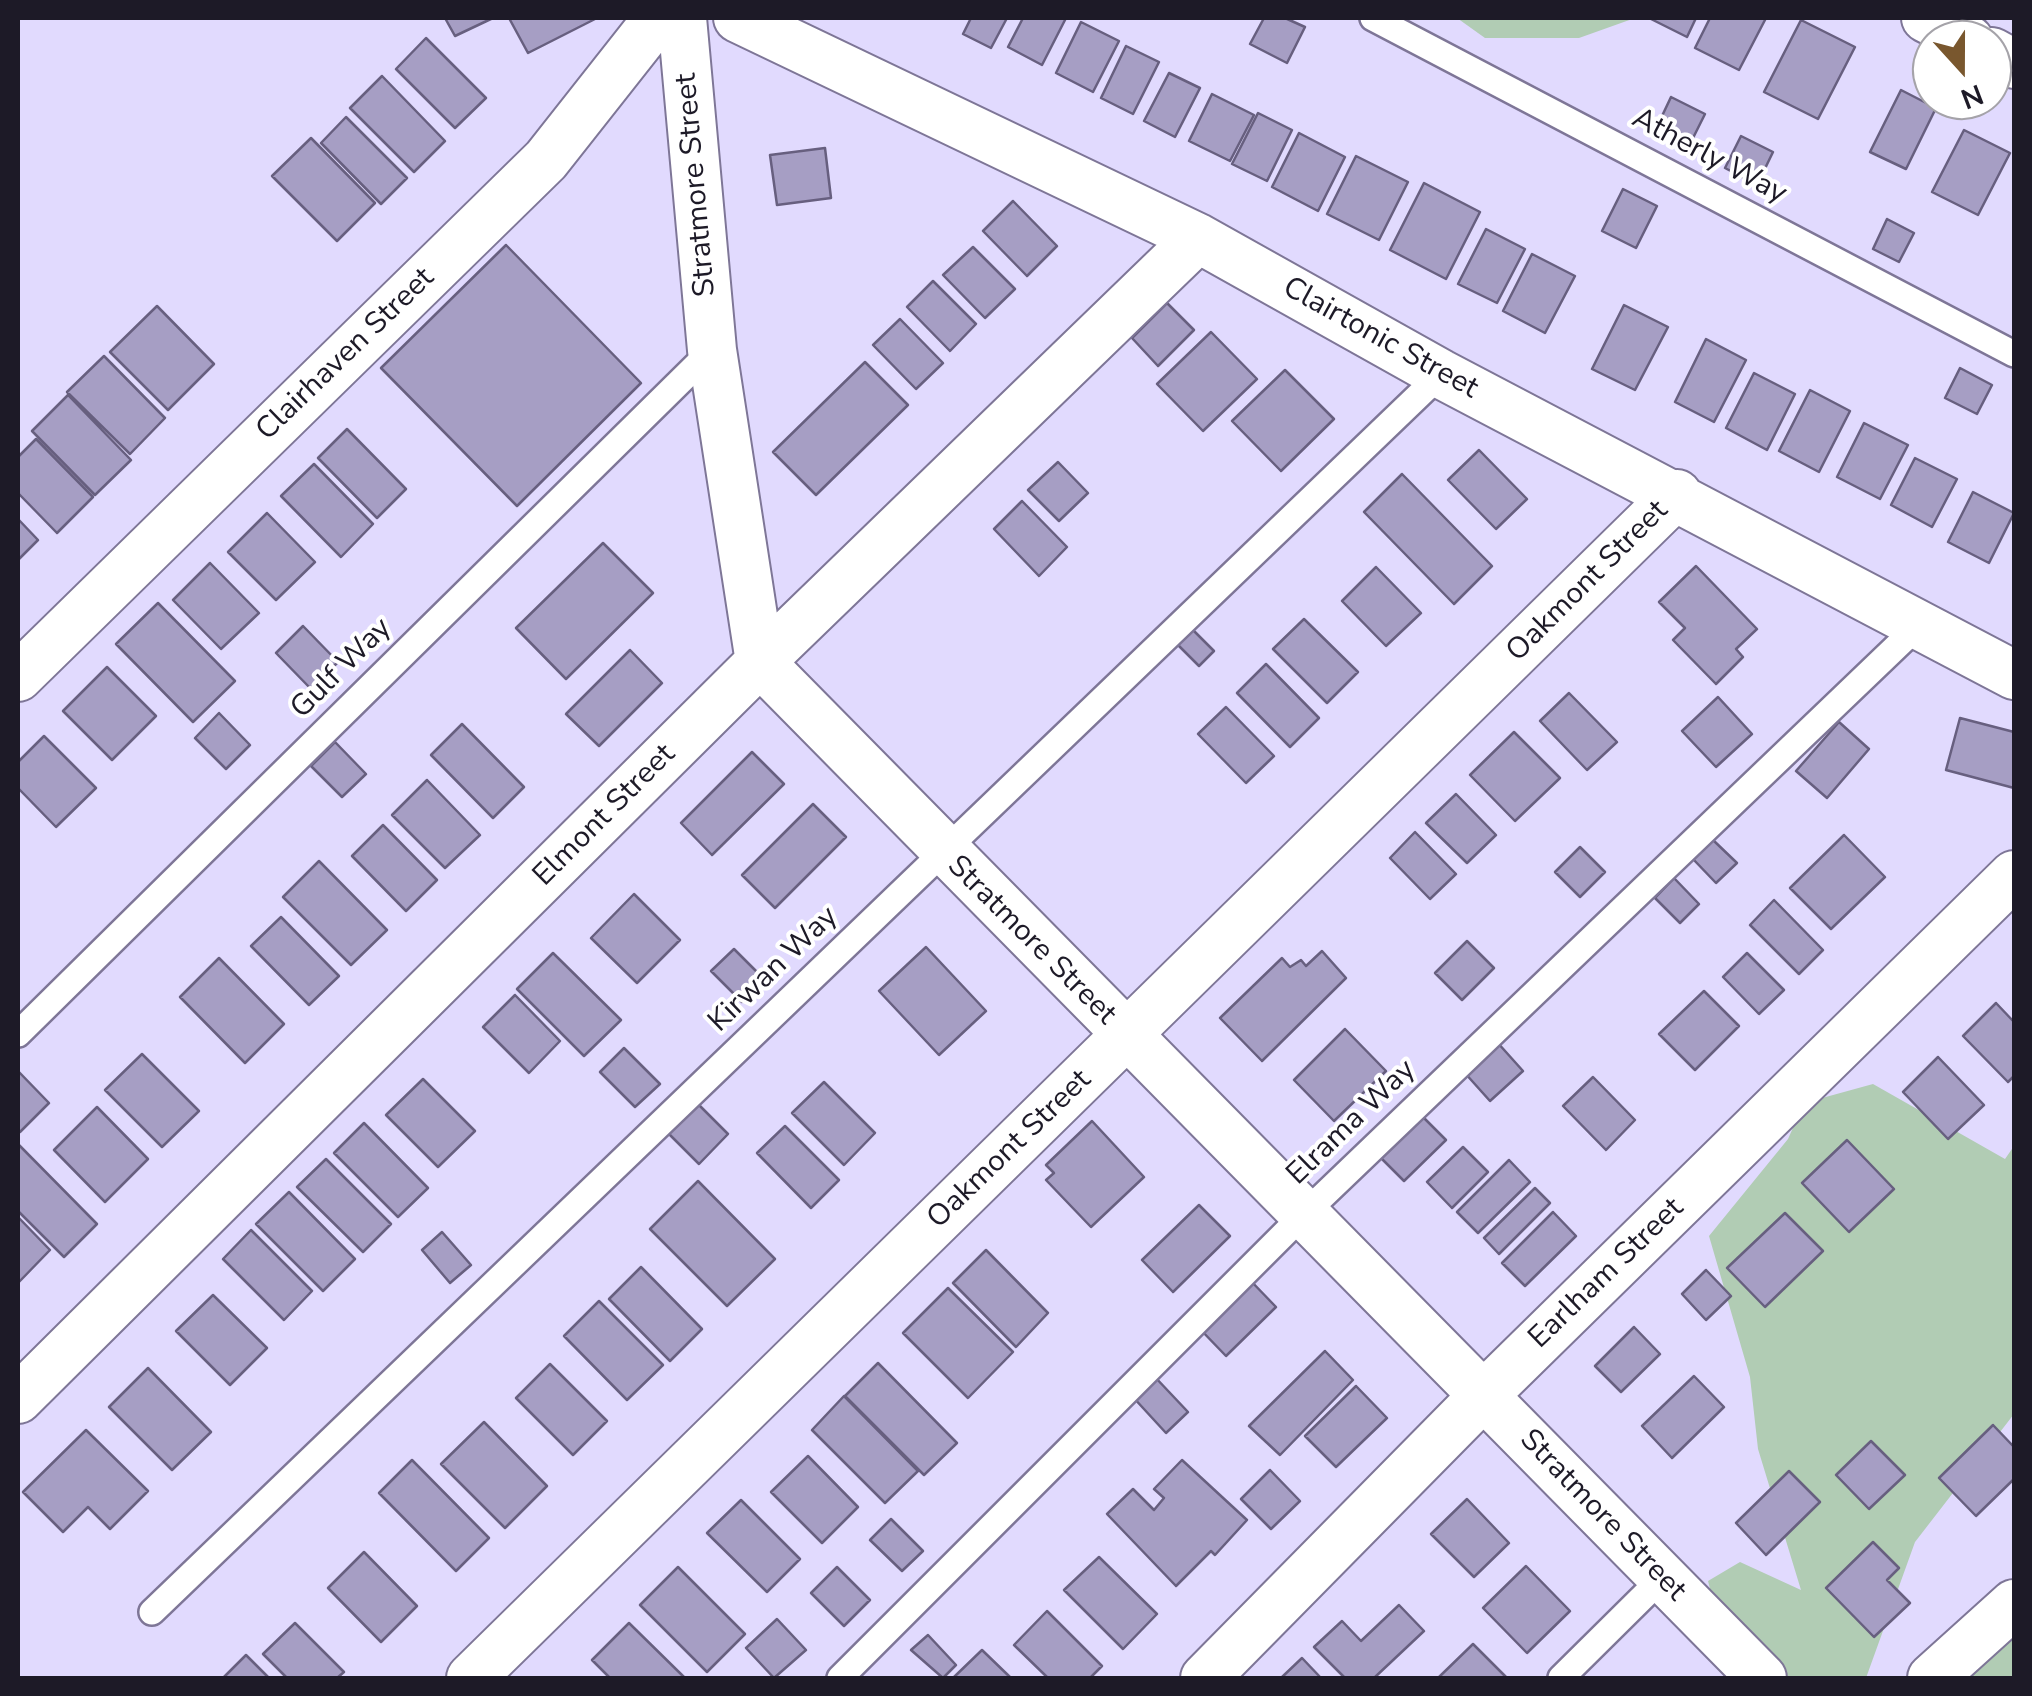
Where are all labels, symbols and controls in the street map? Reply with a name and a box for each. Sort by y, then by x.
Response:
north arrow [1912,20,2012,120]
street label: Stratmore Street [669,72,725,298]
text: N [1955,75,1989,118]
street label: Atherly Way [1626,101,1792,213]
street label: Clairhaven Street [250,261,442,449]
street label: Clairtonic Street [1276,270,1484,408]
street label: Oakmont Street [1500,494,1676,670]
street label: Gulf Way [284,611,400,727]
street label: Elmont Street [527,738,683,894]
street label: Stratmore Street [939,849,1123,1033]
street label: Kirwan Way [702,900,846,1040]
street label: Elrama Way [1280,1053,1424,1193]
street label: Oakmont Street [921,1063,1099,1237]
street label: Earlham Street [1522,1191,1692,1357]
street label: Stratmore Street [1511,1423,1693,1609]

